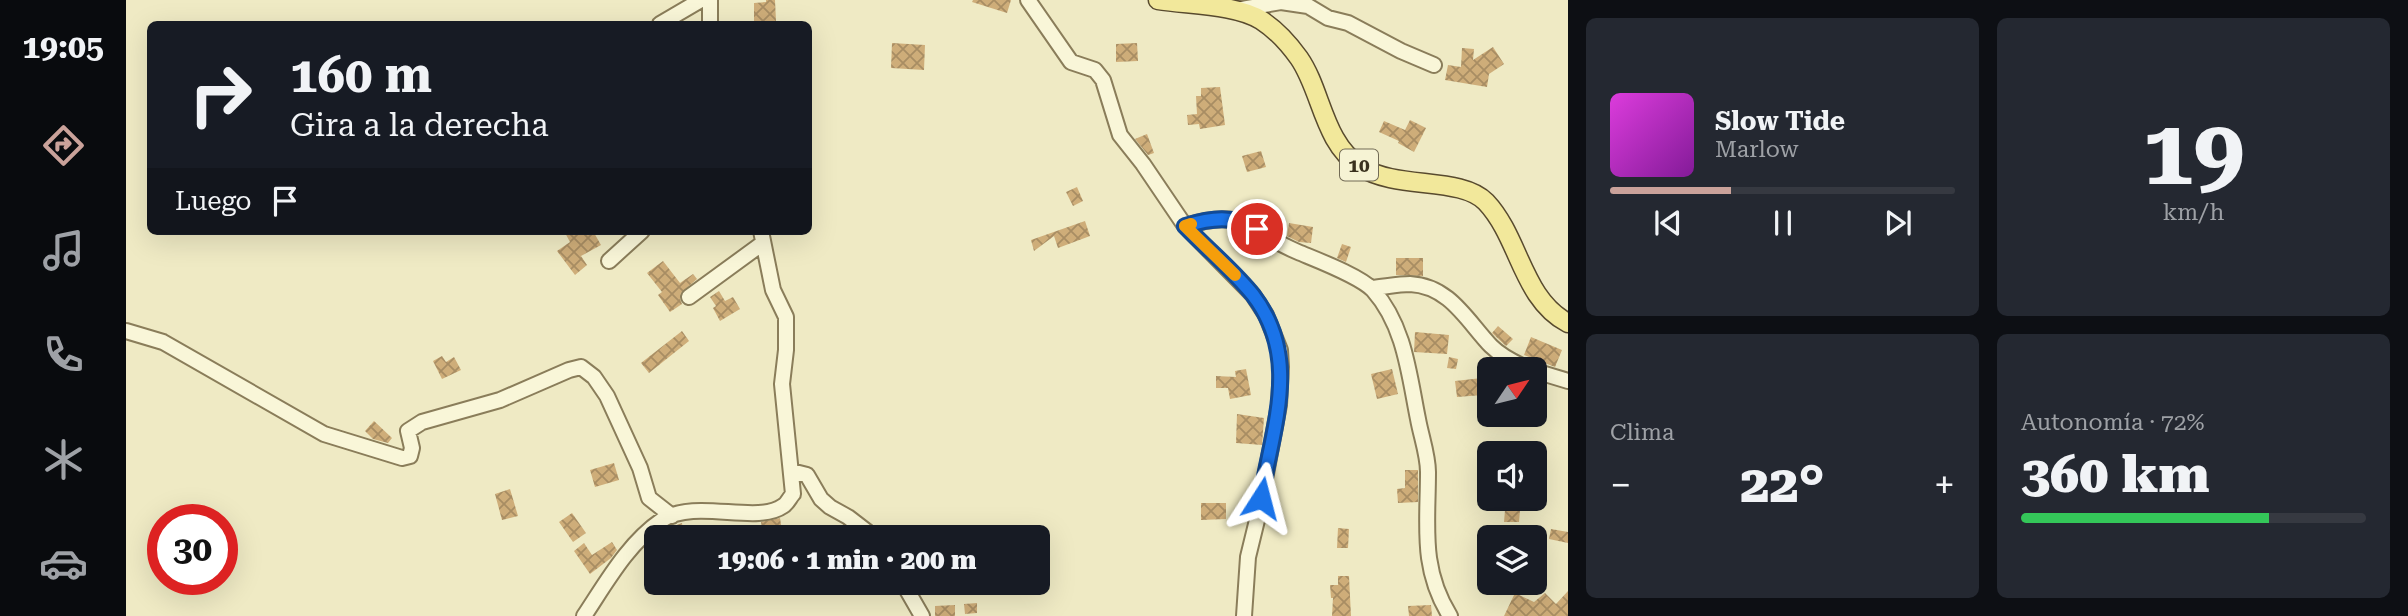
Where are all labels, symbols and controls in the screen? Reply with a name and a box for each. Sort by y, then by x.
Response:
text: 19:05 [22,28,104,66]
text: 160 m [290,47,432,104]
icon: right [175,49,266,140]
text: 19 [2143,100,2244,206]
text: Gira a la derecha [290,106,549,144]
text: Slow Tide [1715,106,1845,136]
icon: directions [39,121,88,170]
text: Marlow [1715,136,1798,163]
road number: 10 [1340,150,1378,181]
icon: arrive [266,182,304,220]
text: Luego [175,186,252,216]
pin [1227,199,1287,259]
text: km/h [2163,199,2224,226]
icon: previous [1649,204,1687,242]
icon: pause [1764,204,1802,242]
icon: next [1879,204,1917,242]
icon: arrive [1238,210,1276,248]
icon: music [39,226,88,275]
icon: phone [39,330,88,379]
north arrow [1477,357,1547,427]
map controls [1477,357,1547,595]
text: Autonomía · 72% [2021,409,2205,436]
text: Clima [1610,419,1674,446]
icon: climate [39,435,88,484]
button: sound [1477,441,1547,511]
text: 360 km [2021,444,2209,505]
text: 22° [1740,454,1825,515]
position arrow [1224,461,1298,535]
text: − [1610,463,1631,507]
text: + [1934,463,1955,507]
speed limit sign: 30 [147,504,238,595]
button: layers [1477,525,1547,595]
icon: car [39,539,88,588]
text: 19:06 · 1 min · 200 m [717,545,977,575]

